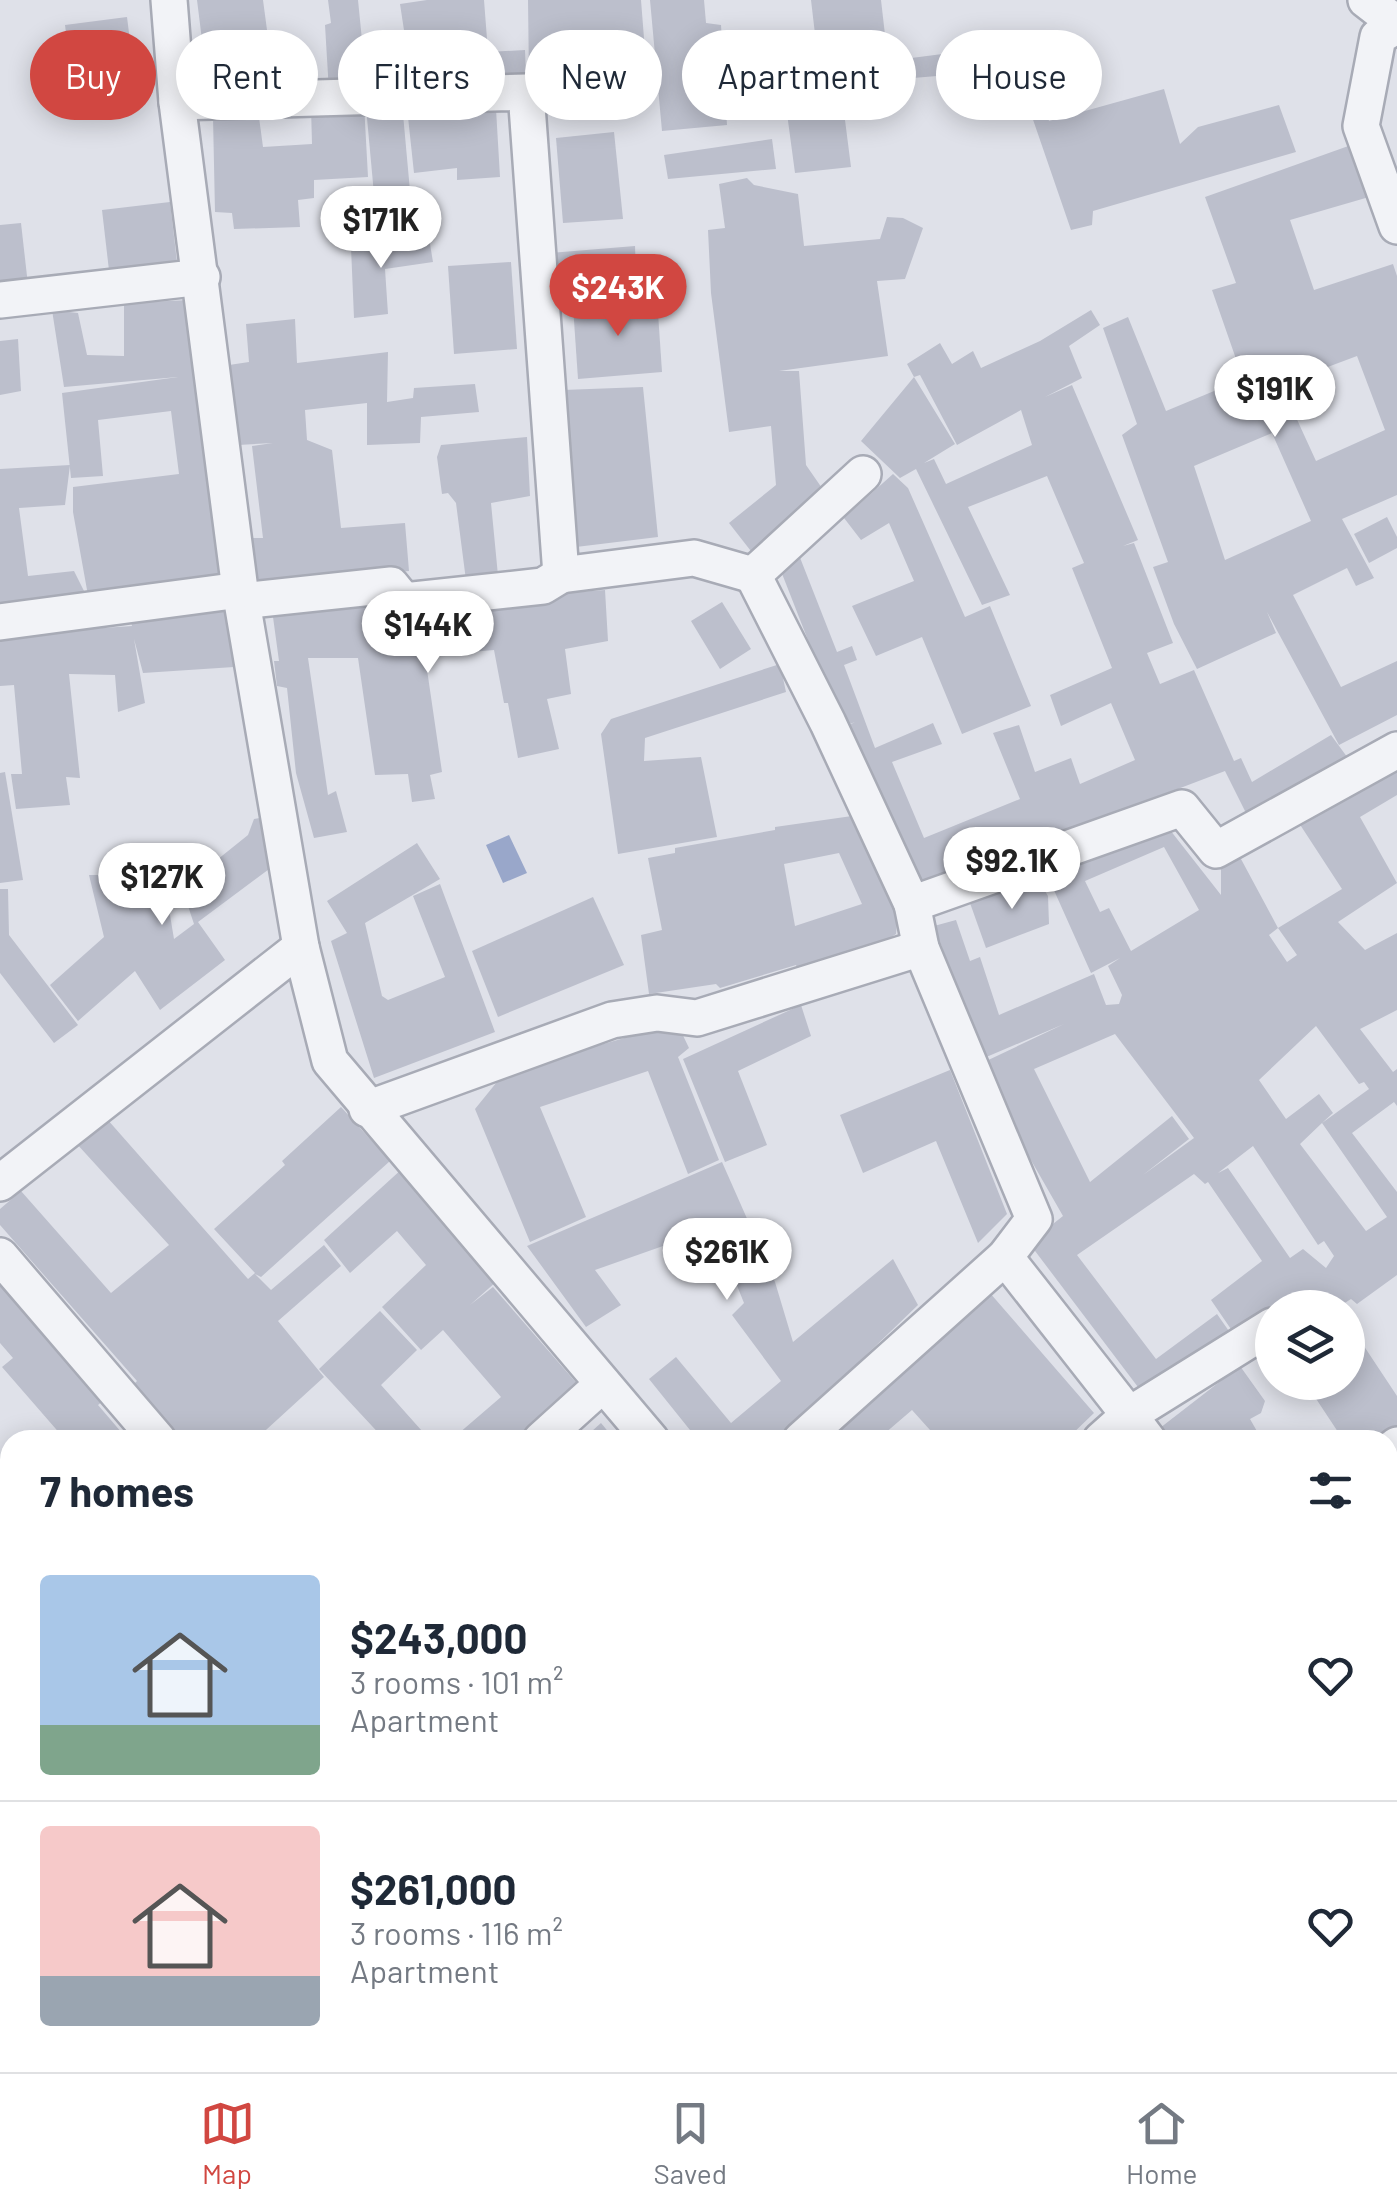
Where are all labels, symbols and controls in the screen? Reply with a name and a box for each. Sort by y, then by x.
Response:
chip: Buy [30,30,156,120]
chip: Rent [176,30,318,120]
chip: Filters [338,30,505,120]
chip: New [525,30,662,120]
chip: Apartment [682,30,916,120]
chip: House [936,30,1102,120]
pin: $171K [311,186,451,271]
text: $171K [342,199,420,237]
pin: $243K [548,254,688,339]
text: $243K [572,267,664,305]
pin: $191K [1205,355,1345,440]
text: $191K [1236,368,1314,406]
pin: $144K [358,591,498,676]
text: $144K [384,604,472,642]
pin: $92.1K [931,827,1093,912]
text: $92.1K [965,840,1059,878]
pin: $127K [92,843,232,928]
text: $127K [120,856,204,894]
pin: $261K [657,1218,797,1303]
text: $261K [685,1231,769,1269]
map controls [1255,1290,1365,1400]
button: layers [1255,1290,1365,1400]
icon: filters [1303,1463,1358,1518]
text: 7 homes [40,1465,194,1515]
text: $243,000 [350,1612,528,1662]
icon: home [120,1615,240,1735]
icon: heart [1303,1648,1358,1703]
text: 3 rooms · 101 m² [350,1662,564,1700]
text: Apartment [350,1700,499,1738]
text: $261,000 [350,1863,517,1913]
icon: home [120,1866,240,1986]
icon: heart [1303,1899,1358,1954]
text: 3 rooms · 116 m² [350,1913,563,1951]
text: Apartment [350,1951,499,1989]
tab: Map [200,2096,255,2190]
tab: Saved [654,2096,727,2190]
tab: Home [1126,2096,1197,2190]

